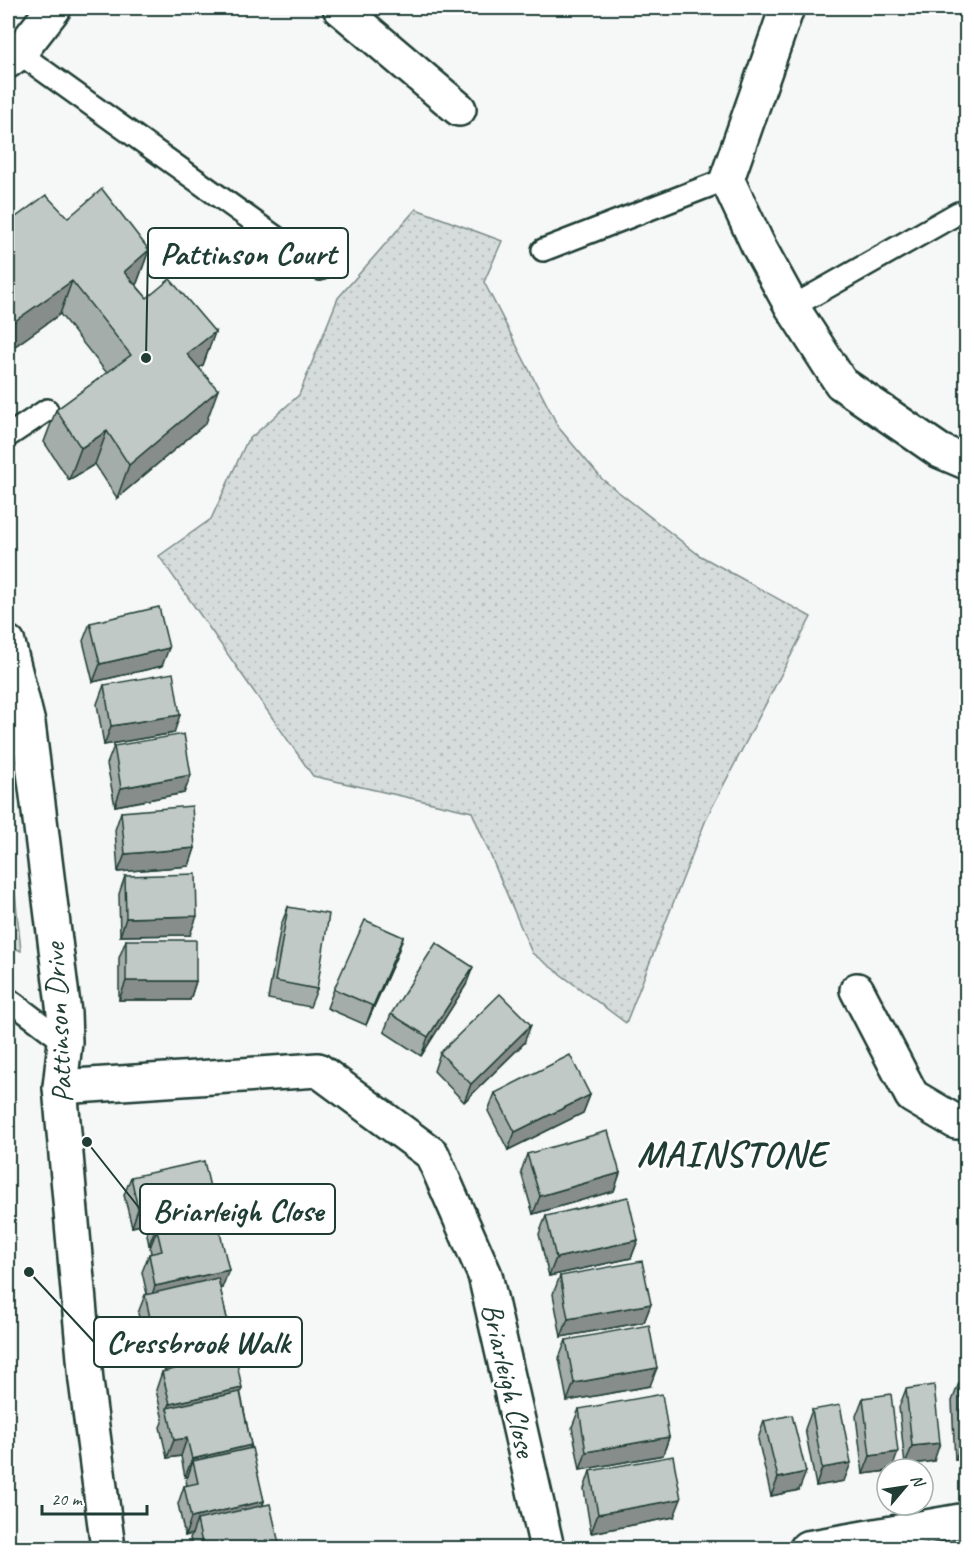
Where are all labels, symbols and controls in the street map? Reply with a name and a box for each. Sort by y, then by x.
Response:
callout: Pattinson Court [148,228,348,278]
text: Pattinson Court [160,233,339,274]
street label: Pattinson Drive [35,940,81,1104]
district label: MAINSTONE [637,1131,830,1177]
callout: Briarleigh Close [140,1184,335,1234]
text: Briarleigh Close [153,1190,326,1231]
street label: Briarleigh Close [473,1299,546,1463]
callout: Cressbrook Walk [94,1317,302,1367]
text: Cressbrook Walk [106,1322,293,1363]
north arrow [875,1457,935,1517]
text: N [906,1471,930,1492]
scale bar [42,1478,147,1516]
text: 20 m [51,1488,84,1510]

